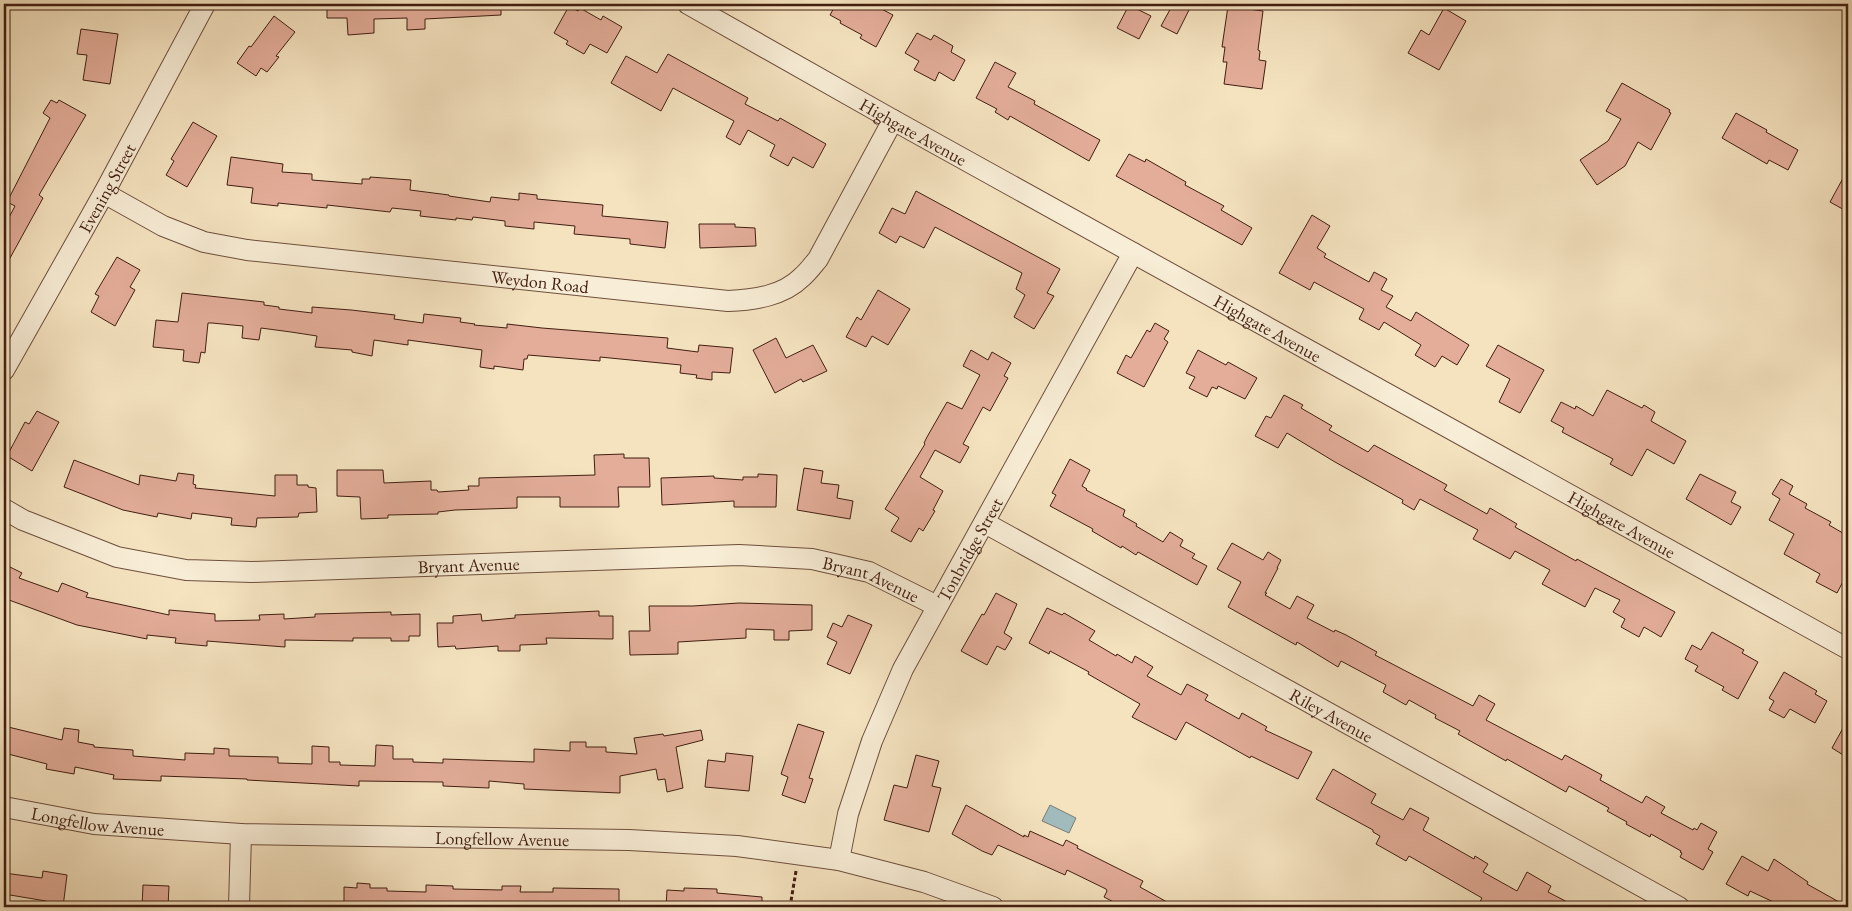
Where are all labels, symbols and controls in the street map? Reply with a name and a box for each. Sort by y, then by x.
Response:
street label: Highgate Avenue [856,92,971,170]
street label: Evening Street [73,139,140,237]
street label: Weydon Road [490,264,591,298]
street label: Highgate Avenue [1210,289,1325,367]
street label: Highgate Avenue [1564,485,1680,563]
street label: Tonbridge Street [931,493,1007,605]
street label: Bryant Avenue [821,550,923,607]
street label: Bryant Avenue [417,551,520,578]
street label: Riley Avenue [1286,682,1377,747]
street label: Longfellow Avenue [29,801,165,840]
street label: Longfellow Avenue [435,826,569,851]

